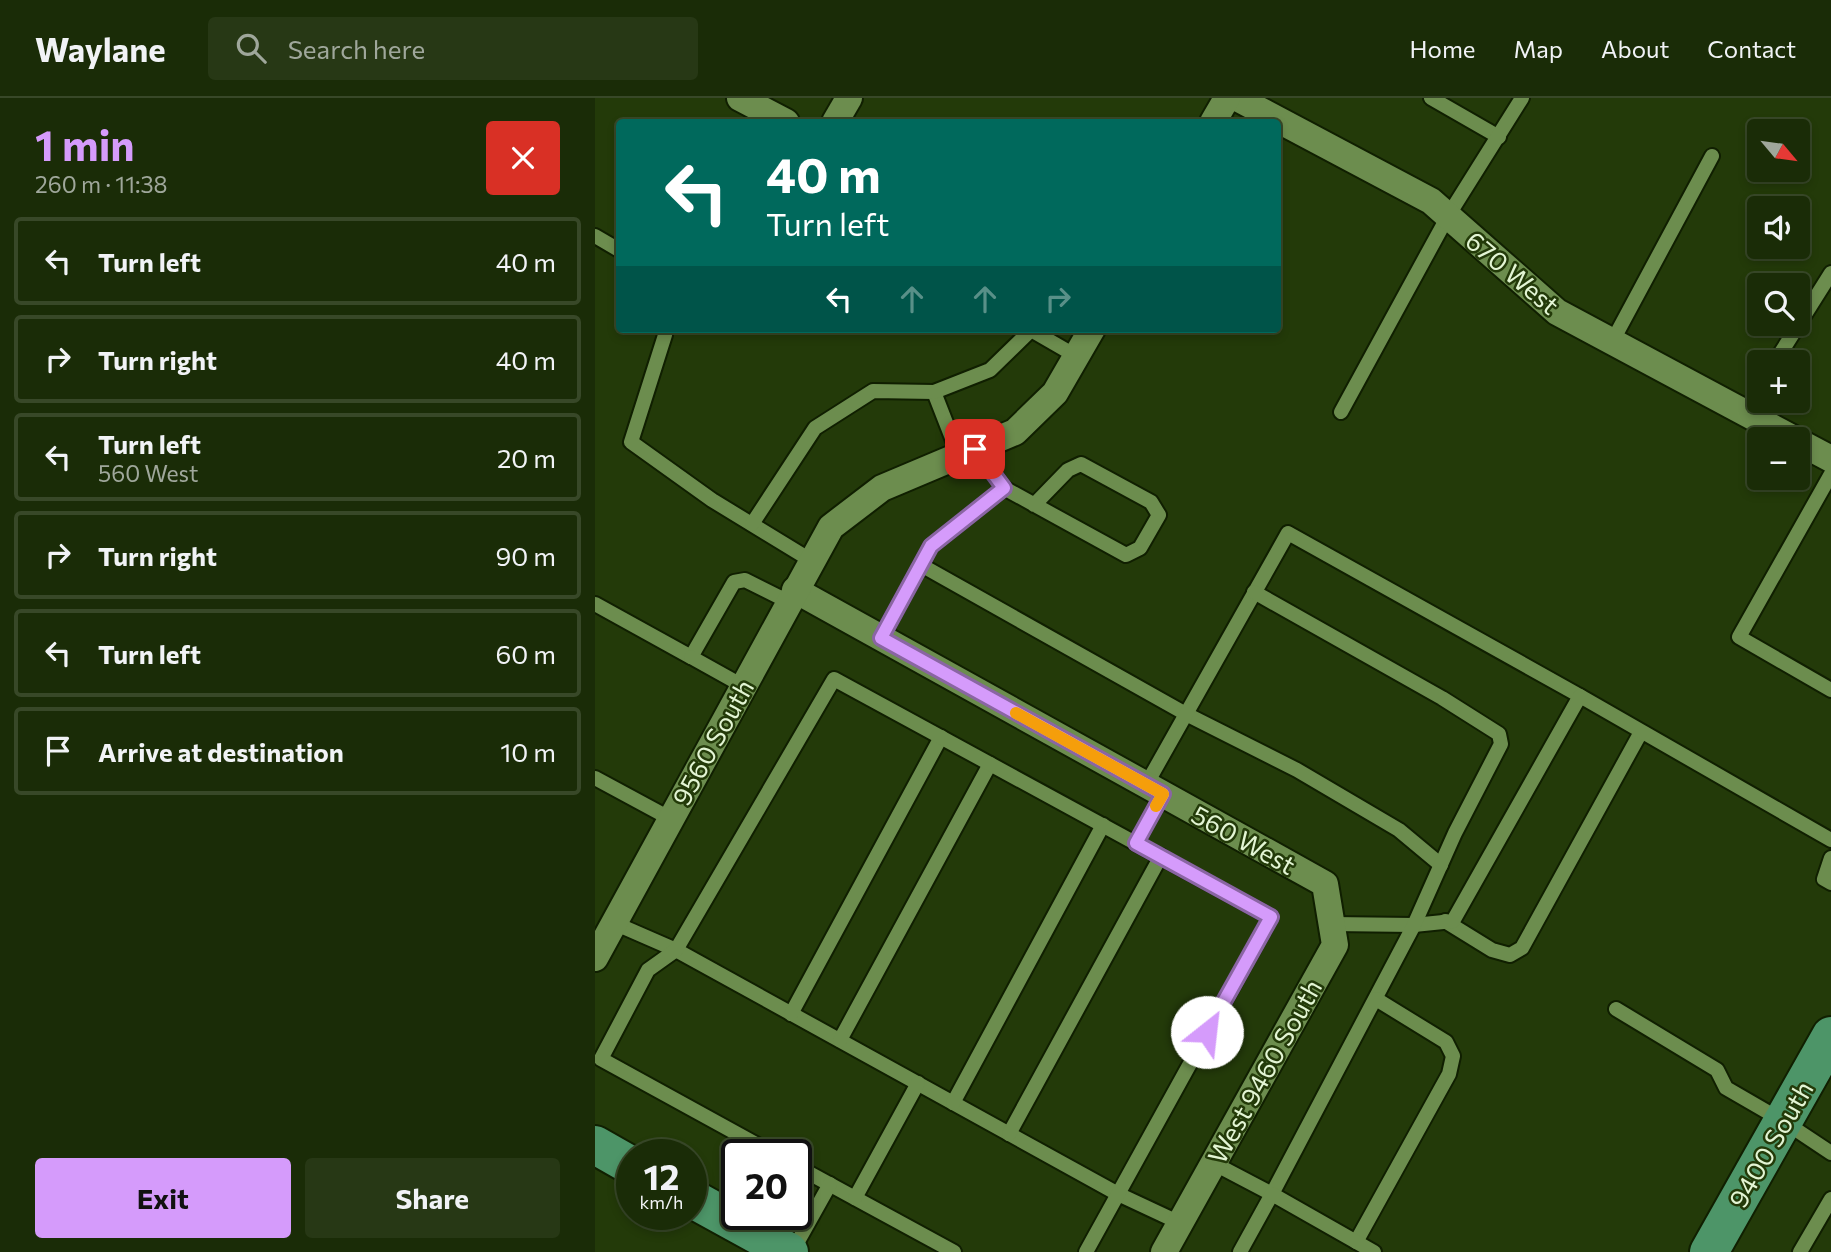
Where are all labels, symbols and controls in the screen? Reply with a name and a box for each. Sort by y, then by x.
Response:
search box [208,17,698,80]
text: Waylane [35,28,166,69]
icon: search [232,29,270,67]
text: Search here [288,33,425,64]
text: Home [1410,34,1476,63]
text: Map [1514,34,1563,63]
text: About [1601,34,1669,63]
text: Contact [1707,34,1796,63]
text: 1 min [35,118,135,170]
north arrow [1747,119,1809,182]
map controls [1747,119,1810,490]
button: close [486,121,560,195]
text: 40 m [766,143,881,203]
icon: left [651,147,742,238]
text: 260 m · 11:38 [35,170,168,198]
button: sound [1747,196,1810,259]
text: Turn left [766,203,890,243]
street label: 670 West [1460,224,1566,320]
icon: left [39,242,77,280]
text: Turn left [98,246,201,277]
text: 40 m [496,246,556,277]
button: search [1747,273,1810,336]
icon: left [820,280,858,318]
icon: ahead [893,280,931,318]
icon: ahead [966,280,1004,318]
icon: right [1039,280,1077,318]
icon: right [39,340,77,378]
text: Turn right [98,344,217,375]
text: 40 m [496,344,556,375]
button: + [1747,350,1810,413]
pin [945,419,1005,479]
button: − [1747,427,1810,490]
text: Turn left [98,428,201,459]
icon: arrive [956,430,994,468]
icon: left [39,438,77,476]
text: 20 m [497,442,556,473]
text: 560 West [98,459,198,487]
icon: right [39,536,77,574]
text: Turn right [98,540,217,571]
text: 90 m [496,540,556,571]
icon: left [39,634,77,672]
text: Turn left [98,638,201,669]
text: 60 m [496,638,556,669]
street label: 9560 South [665,674,759,810]
icon: arrive [39,732,77,770]
text: Arrive at destination [98,736,344,767]
text: 10 m [500,736,556,767]
street label: 560 West [1187,798,1301,880]
street label: West 9460 South [1201,973,1327,1169]
position arrow [1170,995,1244,1069]
street label: 9400 South [1721,1075,1819,1213]
speed limit sign: 20 [721,1139,812,1230]
text: 12 [644,1154,679,1197]
button: Exit [35,1158,291,1238]
button: Share [305,1158,560,1238]
text: km/h [640,1191,683,1213]

